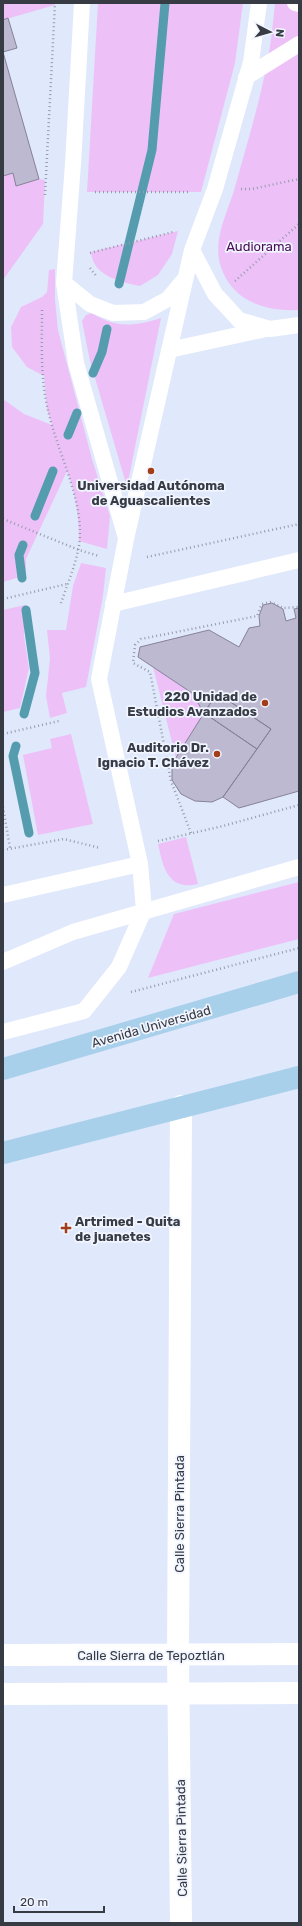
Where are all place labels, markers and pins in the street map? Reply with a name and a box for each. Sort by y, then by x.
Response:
marker: Universidad Autónoma de Aguascalientes [146,466,156,476]
place label: Universidad Autónoma de Aguascalientes [77,478,225,508]
place label: 220 Unidad de Estudios Avanzados [127,689,257,719]
marker: 220 Unidad de Estudios Avanzados [260,698,270,708]
place label: Auditorio Dr. Ignacio T. Chávez [97,740,209,770]
marker: Auditorio Dr. Ignacio T. Chávez [212,749,222,759]
place label: Artrimed - Quita de juanetes [75,1214,181,1244]
marker: Artrimed - Quita de juanetes [60,1222,72,1234]

